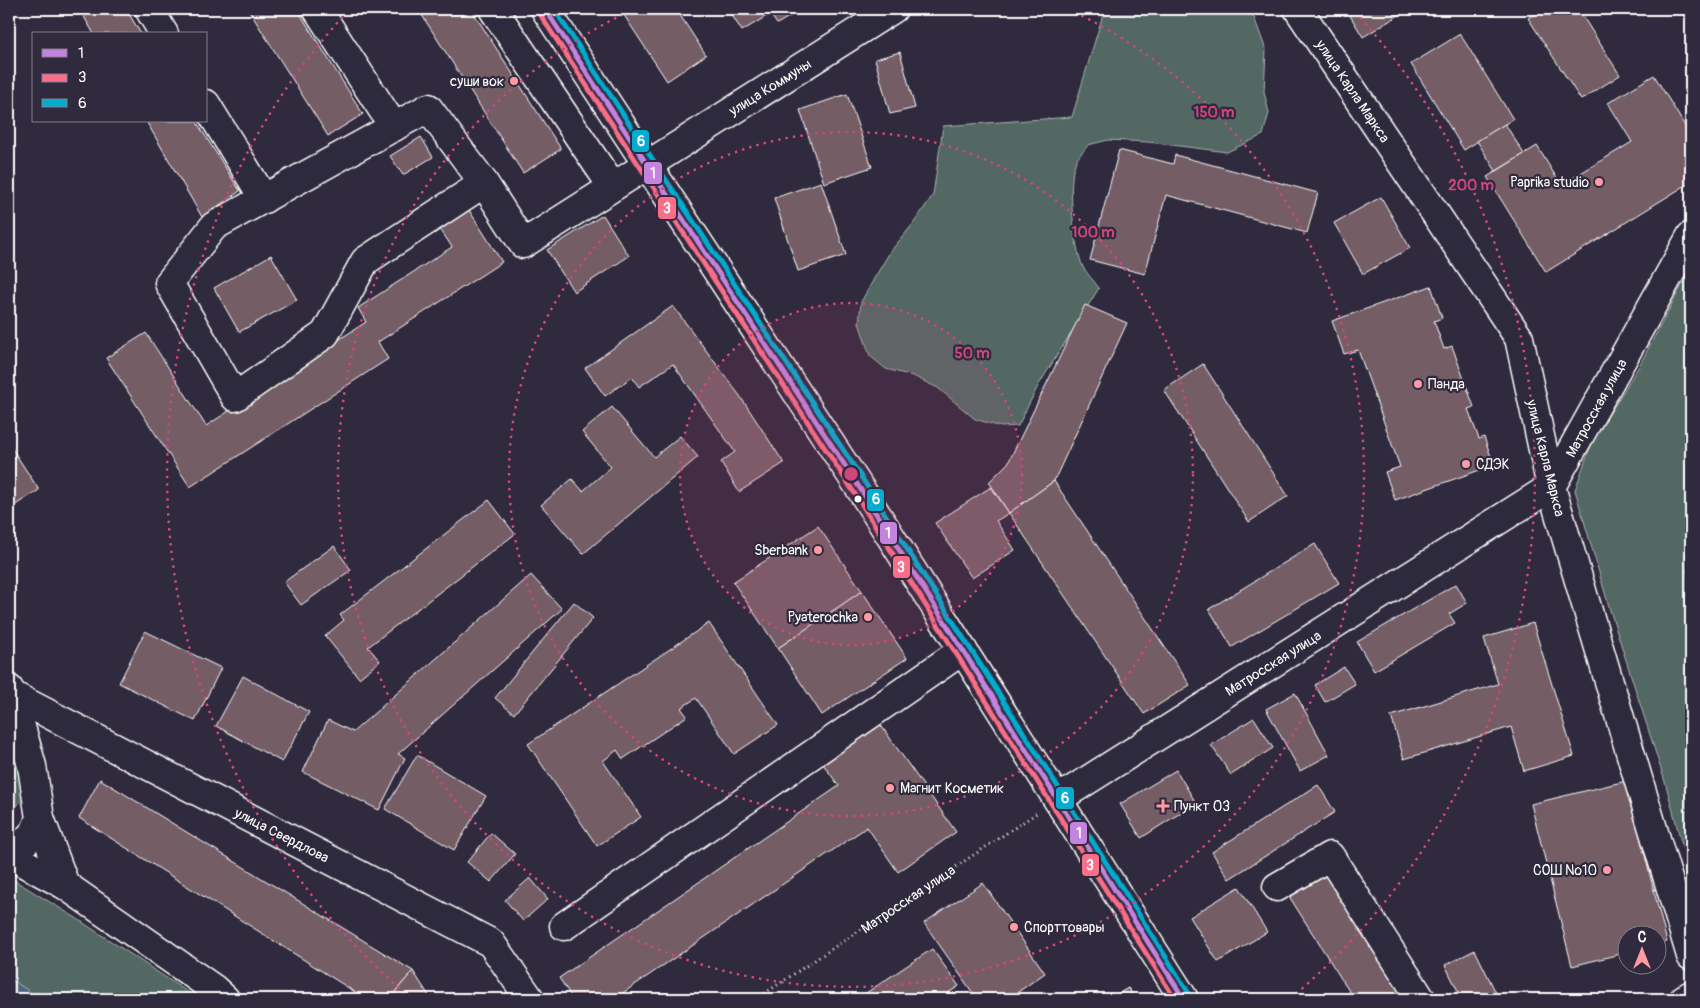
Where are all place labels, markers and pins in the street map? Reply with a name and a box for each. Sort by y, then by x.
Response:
place label: суши вок [450,73,504,90]
marker: суши вок [508,75,520,87]
place label: Paprika studio [1510,174,1589,191]
marker: Paprika studio [1593,176,1605,188]
place label: Панда [1428,376,1465,393]
marker: Панда [1412,378,1424,390]
place label: СДЭК [1476,456,1510,473]
marker: СДЭК [1460,458,1472,470]
centre of rings [842,465,860,483]
unlabelled marker [853,494,863,504]
place label: Sberbank [754,542,808,559]
marker: Sberbank [812,544,824,556]
place label: Pyaterochka [787,609,858,626]
marker: Pyaterochka [862,611,874,623]
place label: Магнит Косметик [900,780,1004,797]
marker: Магнит Косметик [884,782,896,794]
place label: Пункт 03 [1174,798,1230,815]
marker: Пункт 03 [1156,799,1170,813]
place label: СОШ №10 [1533,862,1597,879]
marker: СОШ №10 [1601,864,1613,876]
place label: Спорттовары [1024,919,1104,936]
marker: Спорттовары [1008,921,1020,933]

